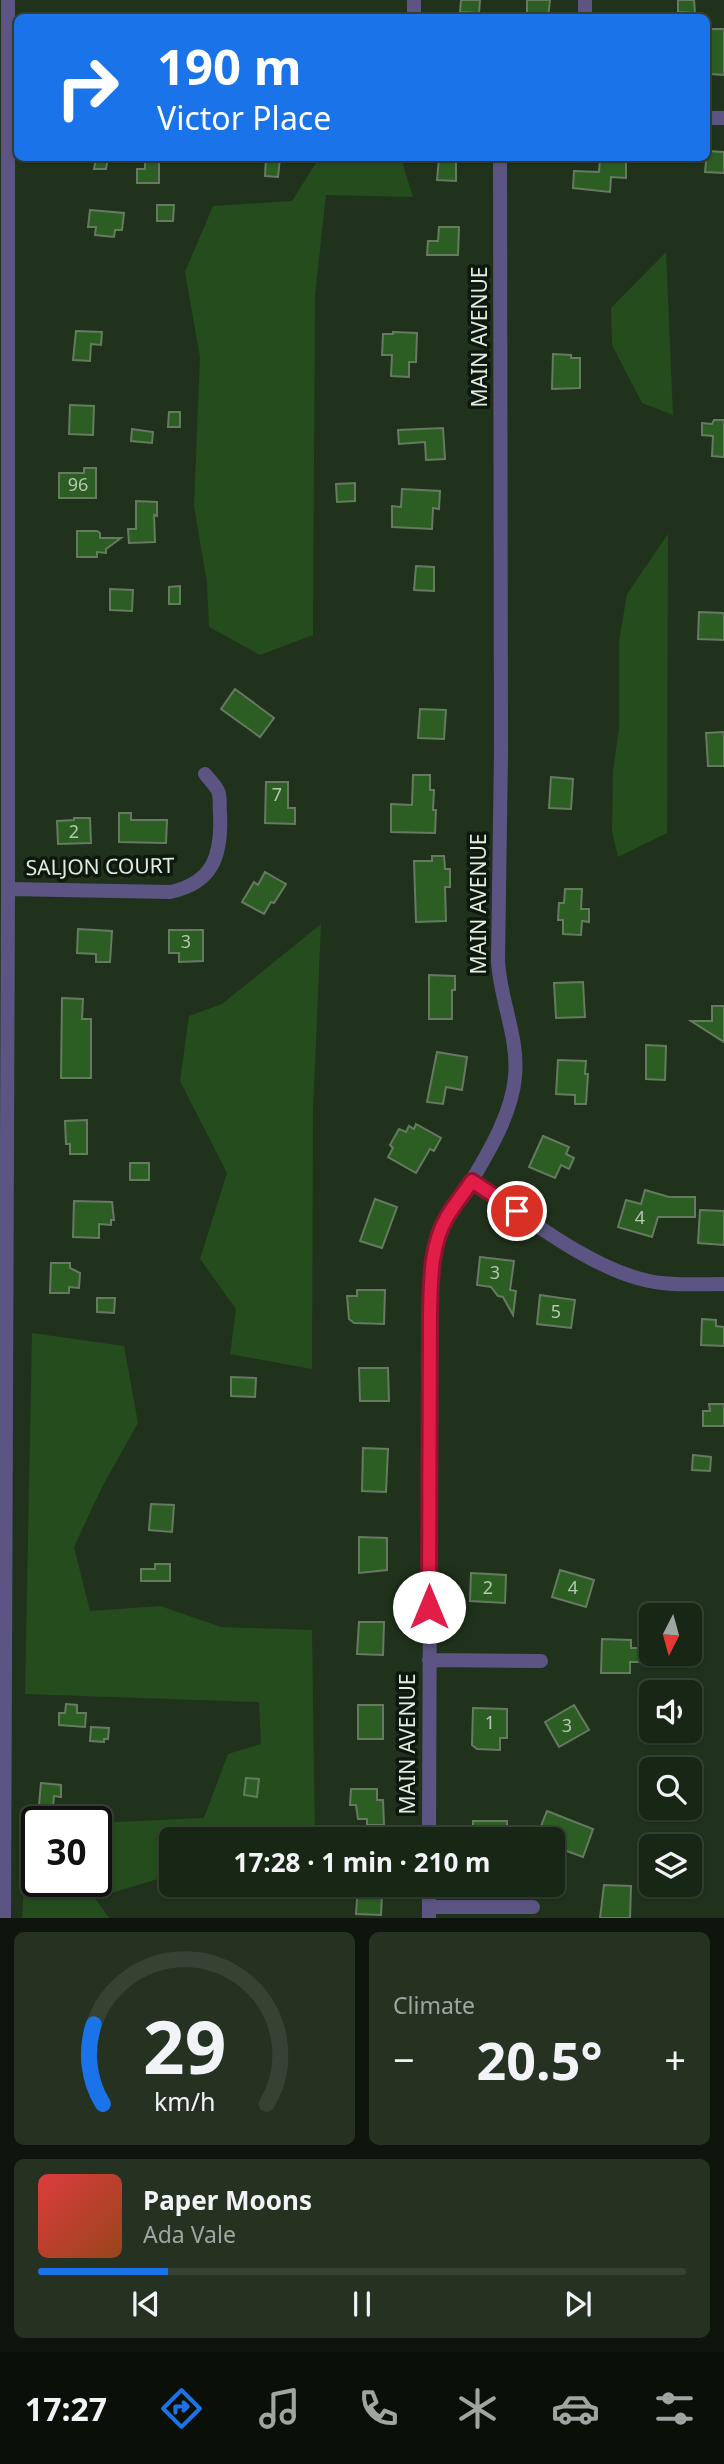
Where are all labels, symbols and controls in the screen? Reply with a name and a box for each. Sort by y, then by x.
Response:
text: 190 m [157,33,302,99]
icon: right [42,42,133,133]
text: Victor Place [157,96,331,139]
street label: MAIN AVENUE [465,267,493,407]
house number: 96 [68,472,88,496]
house number: 7 [272,782,282,806]
house number: 2 [69,819,79,843]
street label: MAIN AVENUE [464,834,492,974]
street label: SALJON COURT [25,851,175,881]
house number: 3 [181,929,191,953]
pin [487,1181,547,1241]
icon: arrive [498,1192,536,1230]
house number: 4 [635,1205,645,1229]
house number: 3 [490,1260,500,1284]
house number: 5 [551,1299,561,1323]
position arrow [392,1570,466,1644]
house number: 2 [483,1575,493,1599]
house number: 4 [568,1575,578,1599]
north arrow [639,1603,702,1666]
map controls [639,1603,702,1897]
street label: MAIN AVENUE [393,1674,421,1814]
button: sound [639,1680,702,1743]
house number: 1 [485,1710,495,1734]
house number: 3 [562,1713,572,1737]
button: search [639,1757,702,1820]
speed limit sign: 30 [21,1806,112,1897]
button: layers [639,1834,702,1897]
text: 17:28 · 1 min · 210 m [234,1844,490,1880]
text: Climate [393,1989,475,2021]
text: 29 [143,1997,226,2096]
text: 20.5° [477,2024,602,2095]
text: − [393,2033,415,2085]
text: + [664,2033,686,2085]
text: km/h [154,2084,215,2118]
text: Paper Moons [143,2182,312,2218]
text: Ada Vale [143,2218,236,2250]
icon: previous [127,2285,165,2323]
icon: pause [343,2285,381,2323]
icon: next [559,2285,597,2323]
icon: directions [157,2384,206,2433]
icon: music [255,2384,304,2433]
icon: phone [354,2384,403,2433]
icon: climate [453,2384,502,2433]
icon: car [551,2384,600,2433]
icon: filters [650,2384,699,2433]
text: 17:27 [25,2387,107,2430]

